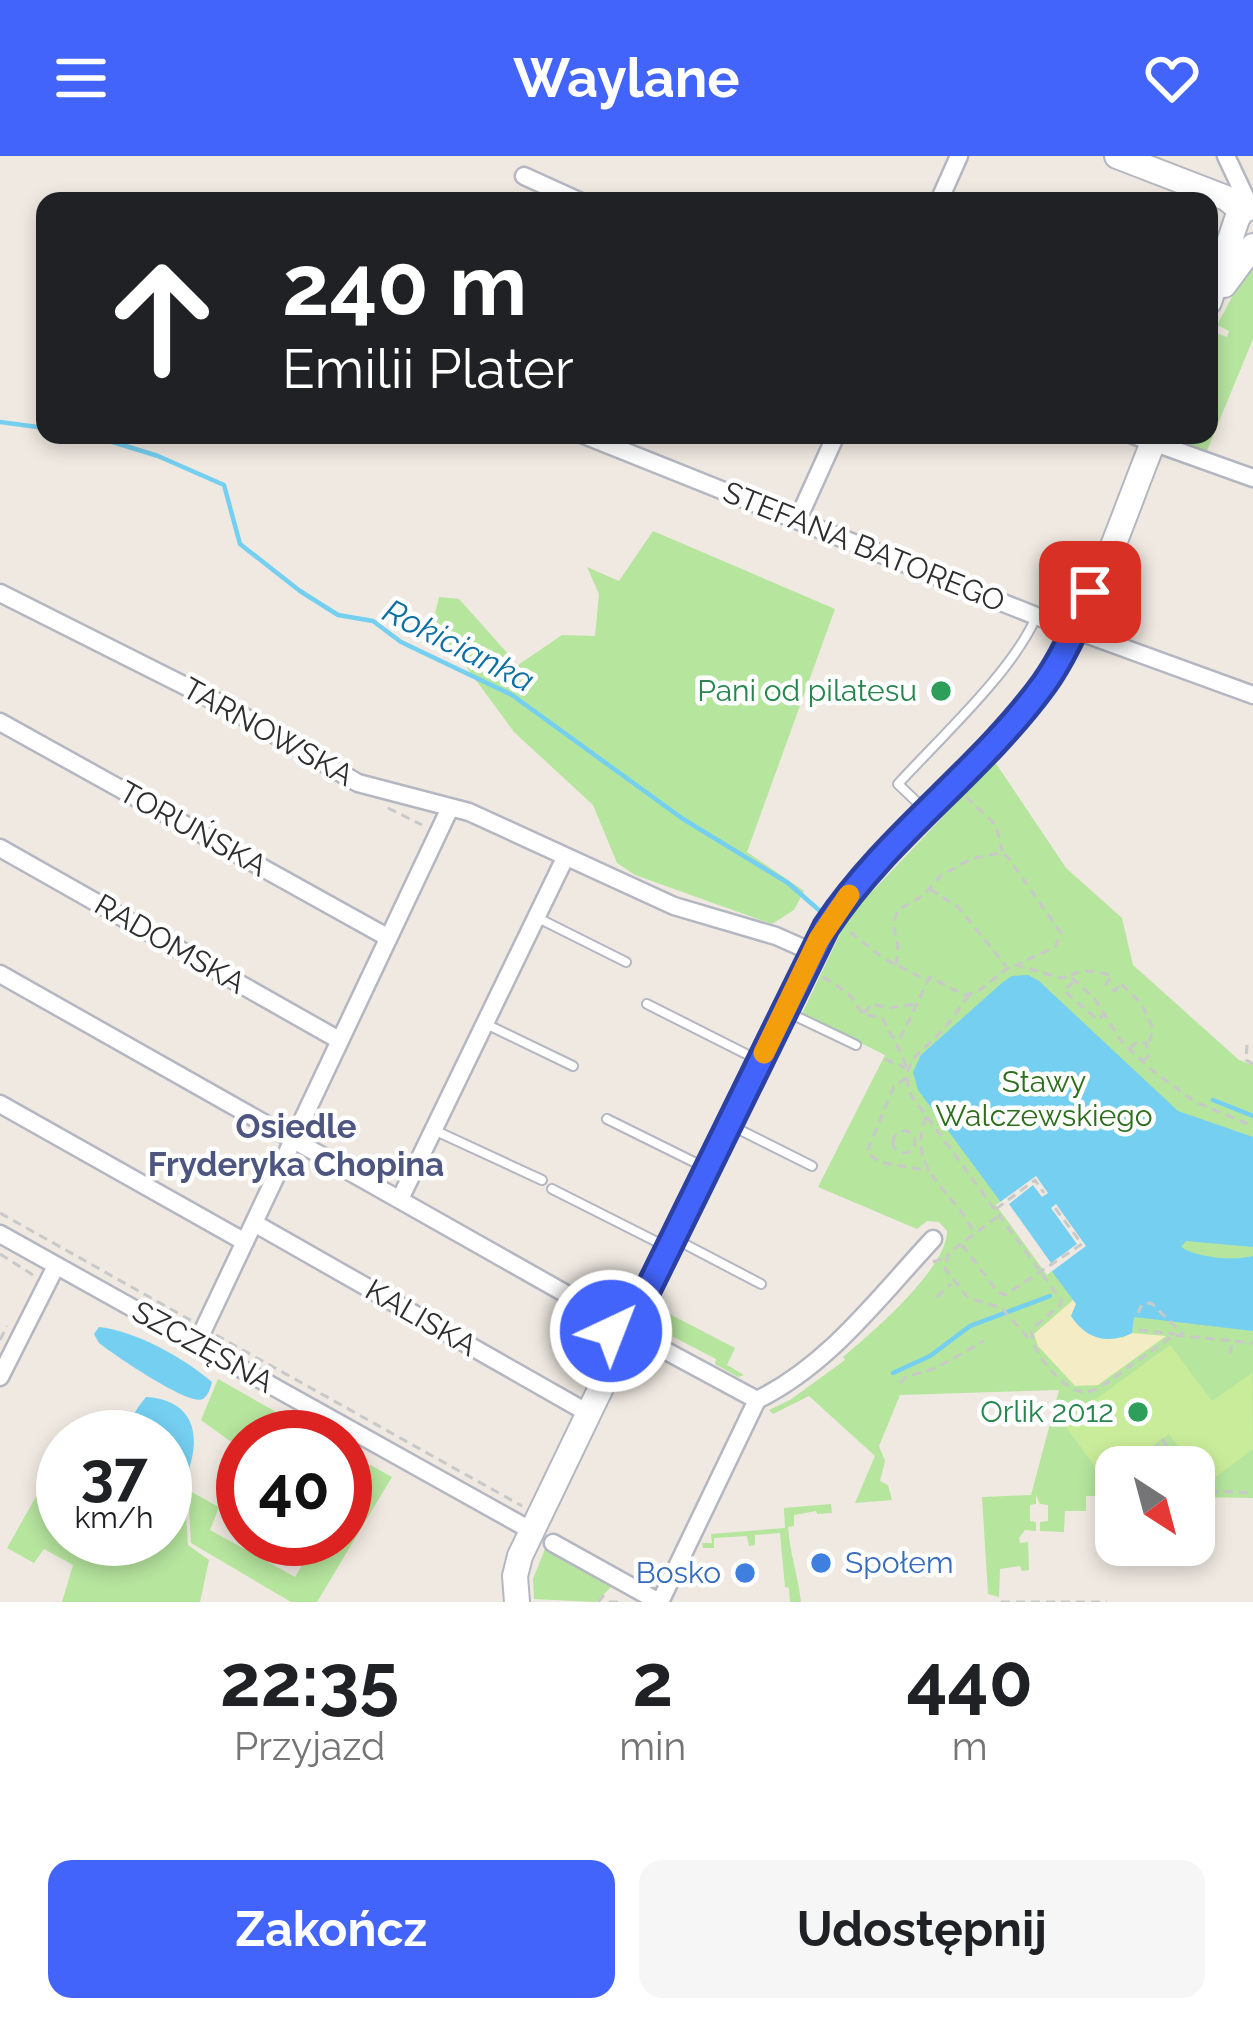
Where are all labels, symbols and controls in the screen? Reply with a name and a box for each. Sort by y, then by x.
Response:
icon: menu [48,45,114,111]
icon: heart [1139,45,1205,111]
text: Waylane [513,46,740,110]
text: 240 m [282,236,527,335]
icon: ahead [84,240,240,396]
text: Emilii Plater [282,337,574,401]
street label: STEFANA BATOREGO [718,474,1010,619]
pin [1039,541,1141,643]
icon: arrive [1057,559,1123,625]
water label: Rokicianka [377,591,541,700]
street label: TARNOWSKA [177,670,360,793]
place label: Pani od pilatesu [697,673,917,708]
marker: Pani od pilatesu [928,678,954,704]
street label: TORUŃSKA [113,774,273,883]
street label: RADOMSKA [89,886,252,1001]
park label: Stawy Walczewskiego [935,1064,1153,1133]
district label: Osiedle Fryderyka Chopina [148,1107,444,1184]
position arrow [548,1268,674,1394]
street label: KALISKA [360,1272,483,1363]
street label: SZCZĘSNA [127,1293,280,1400]
place label: Orlik 2012 [980,1394,1114,1429]
marker: Orlik 2012 [1125,1399,1151,1425]
speed limit sign: 40 [216,1410,372,1566]
text: 37 [80,1438,148,1508]
north arrow [1095,1446,1215,1566]
map controls [1095,1446,1215,1566]
text: km/h [74,1500,154,1535]
place label: Społem [845,1545,954,1580]
marker: Społem [808,1550,834,1576]
place label: Bosko [636,1555,721,1590]
marker: Bosko [732,1560,758,1586]
text: 22:35 [220,1638,399,1723]
text: 2 [633,1638,673,1723]
text: 440 [906,1638,1033,1723]
text: Przyjazd [234,1723,385,1769]
text: min [619,1723,686,1769]
text: m [952,1723,988,1769]
button: Zakończ [48,1860,615,1998]
button: Udostępnij [639,1860,1205,1998]

